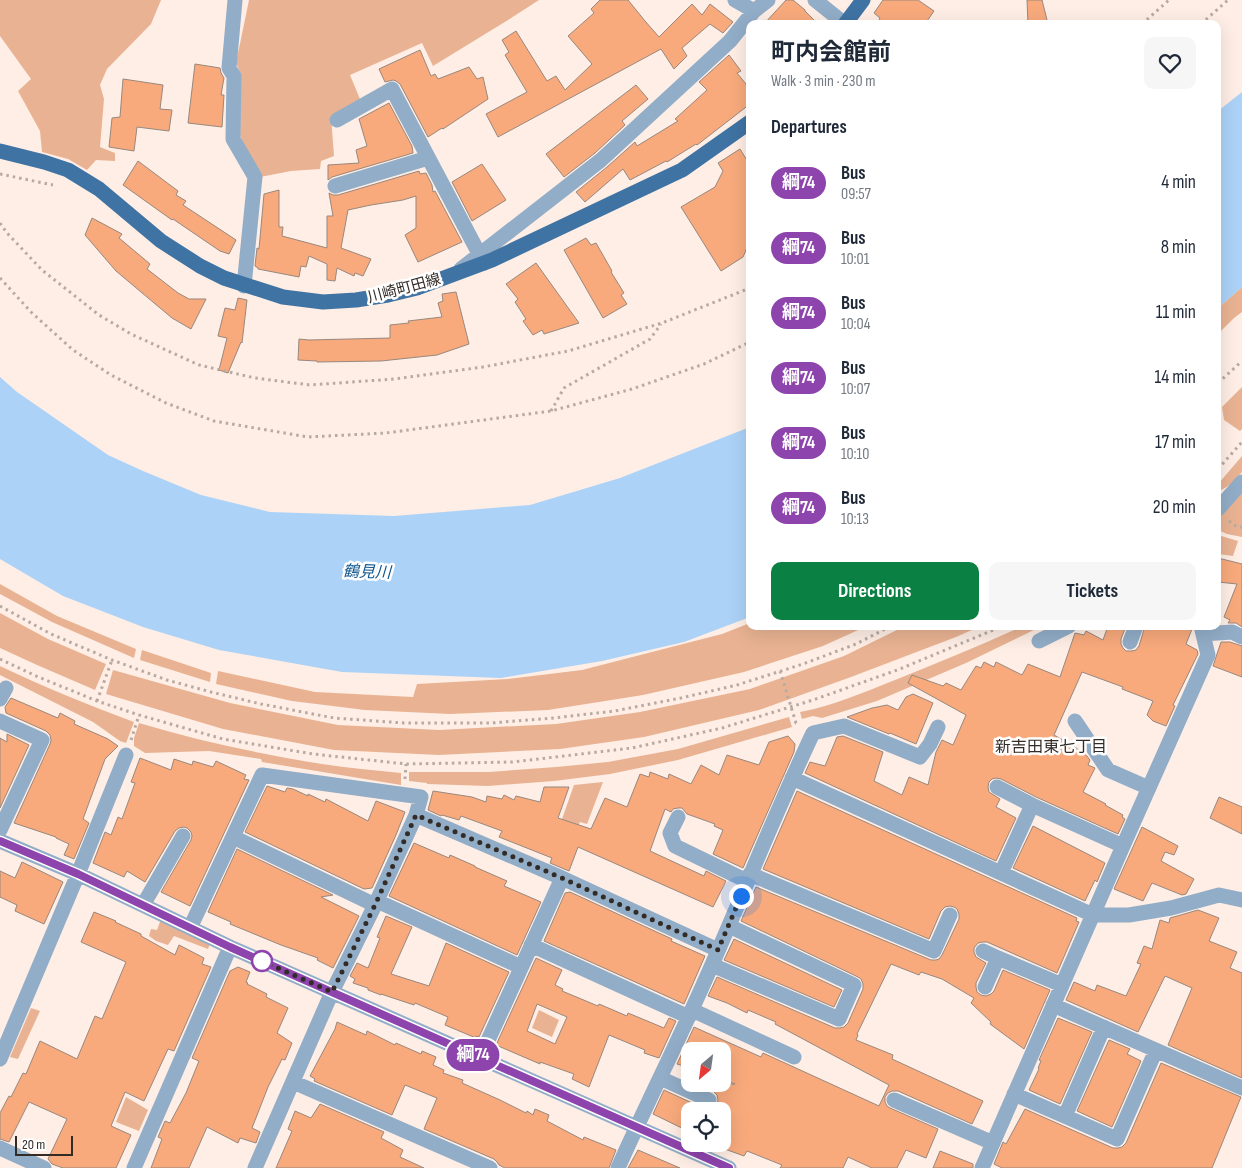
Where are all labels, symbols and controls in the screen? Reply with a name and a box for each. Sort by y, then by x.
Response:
button: heart [1144,37,1196,89]
text: 町内会館前 [771,38,891,67]
text: Walk · 3 min · 230 m [771,72,875,91]
text: Departures [771,116,847,139]
text: Bus [841,162,866,185]
text: 4 min [1161,171,1196,194]
text: 綱74 [782,172,815,193]
text: 09:57 [841,185,871,204]
text: Bus [841,227,866,250]
text: 8 min [1161,236,1196,259]
text: 綱74 [782,237,815,258]
text: 10:01 [841,250,869,269]
street label: 川崎町田線 [365,270,443,307]
text: Bus [841,292,866,315]
text: 11 min [1156,301,1196,324]
text: 綱74 [782,302,815,323]
text: 10:04 [841,315,870,334]
text: Bus [841,357,866,380]
text: 14 min [1155,366,1196,389]
text: 綱74 [782,367,815,388]
text: 10:07 [841,380,870,399]
text: Bus [841,422,866,445]
text: 17 min [1155,431,1196,454]
text: 綱74 [782,432,815,453]
text: 10:10 [841,445,869,464]
text: Bus [841,487,866,510]
text: 20 min [1153,496,1196,519]
text: 綱74 [782,497,815,518]
text: 10:13 [841,510,869,529]
water label: 鶴見川 [343,562,393,583]
button: Directions [771,562,979,620]
button: Tickets [989,562,1196,620]
district label: 新吉田東七丁目 [995,738,1107,757]
your location [729,884,754,909]
unlabelled marker [251,950,273,972]
line badge: 綱74 [444,1039,502,1071]
north arrow [681,1042,731,1092]
map controls [681,1042,731,1152]
text: 綱74 [456,1044,490,1065]
button: locate [681,1102,731,1152]
scale bar [15,1133,72,1156]
text: 20 m [22,1136,45,1153]

